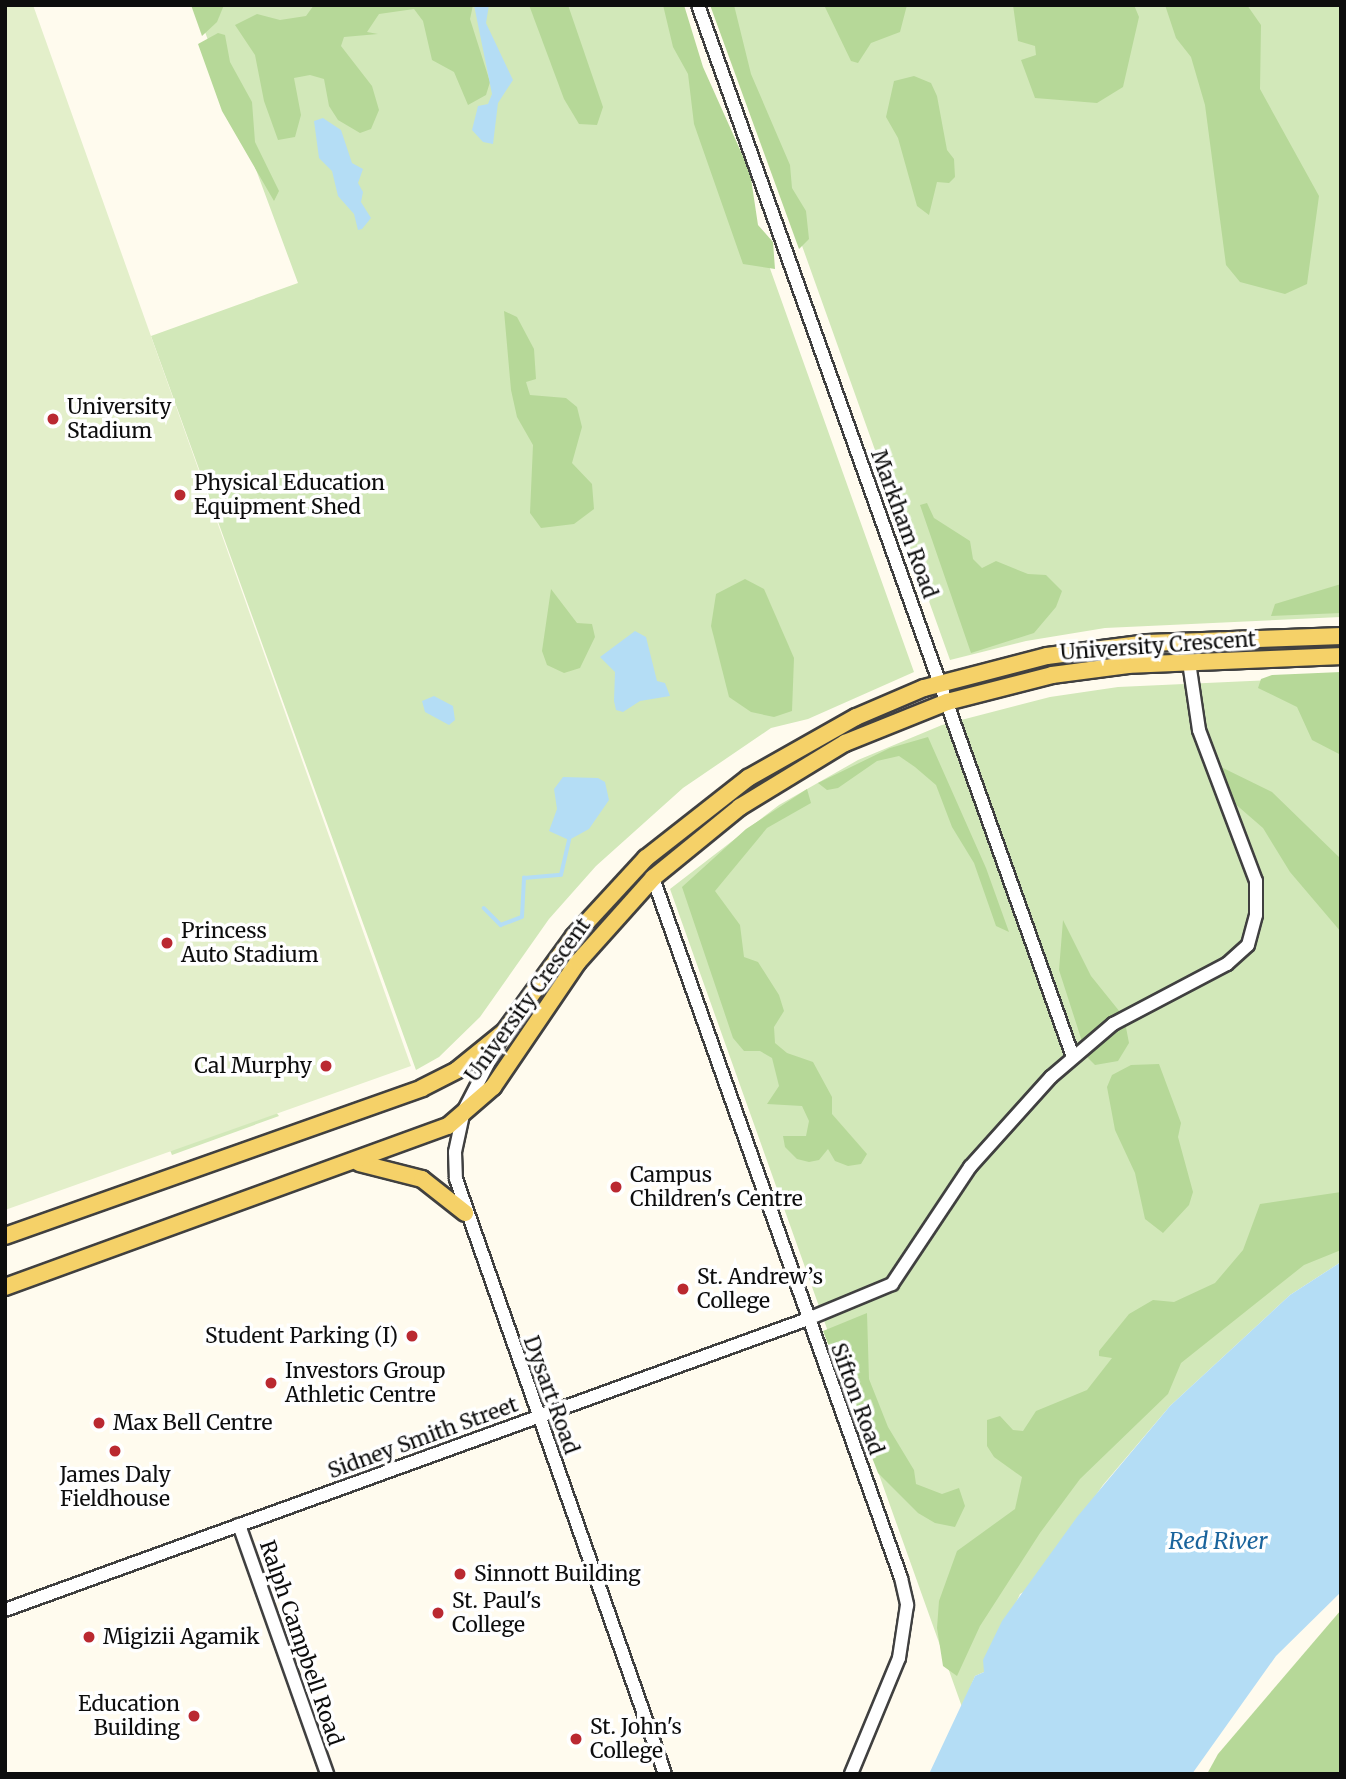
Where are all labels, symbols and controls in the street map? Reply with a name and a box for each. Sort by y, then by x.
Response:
place label: University Stadium [67,394,172,444]
marker: University Stadium [45,411,61,427]
street label: Markham Road [865,446,943,602]
place label: Physical Education Equipment Shed [194,470,385,520]
marker: Physical Education Equipment Shed [172,487,188,503]
street label: University Crescent [1059,627,1257,665]
street label: University Crescent [460,913,596,1087]
place label: Princess Auto Stadium [181,918,319,968]
marker: Princess Auto Stadium [159,935,175,951]
place label: Cal Murphy [194,1053,312,1079]
marker: Cal Murphy [318,1058,334,1074]
place label: Campus Children's Centre [630,1162,803,1212]
marker: Campus Children's Centre [608,1179,624,1195]
place label: St. Andrew’s College [697,1264,823,1314]
marker: St. Andrew’s College [675,1281,691,1297]
place label: Student Parking (I) [205,1323,398,1349]
marker: Student Parking (I) [404,1328,420,1344]
street label: Dysart Road [518,1333,584,1457]
street label: Sifton Road [825,1340,889,1458]
place label: Investors Group Athletic Centre [285,1358,445,1408]
marker: Investors Group Athletic Centre [263,1375,279,1391]
street label: Sidney Smith Street [325,1392,521,1484]
place label: Max Bell Centre [113,1410,272,1436]
marker: Max Bell Centre [91,1415,107,1431]
marker: James Daly Fieldhouse [107,1443,123,1459]
place label: James Daly Fieldhouse [59,1462,171,1512]
water label: Red River [1168,1527,1268,1555]
street label: Ralph Campbell Road [254,1537,348,1749]
place label: Sinnott Building [474,1561,641,1587]
marker: Sinnott Building [452,1566,468,1582]
place label: St. Paul's College [452,1588,541,1638]
marker: St. Paul's College [430,1605,446,1621]
place label: Migizii Agamik [103,1624,259,1650]
marker: Migizii Agamik [81,1629,97,1645]
place label: Education Building [78,1691,180,1741]
marker: Education Building [186,1708,202,1724]
place label: St. John's College [590,1714,682,1764]
marker: St. John's College [568,1731,584,1747]

